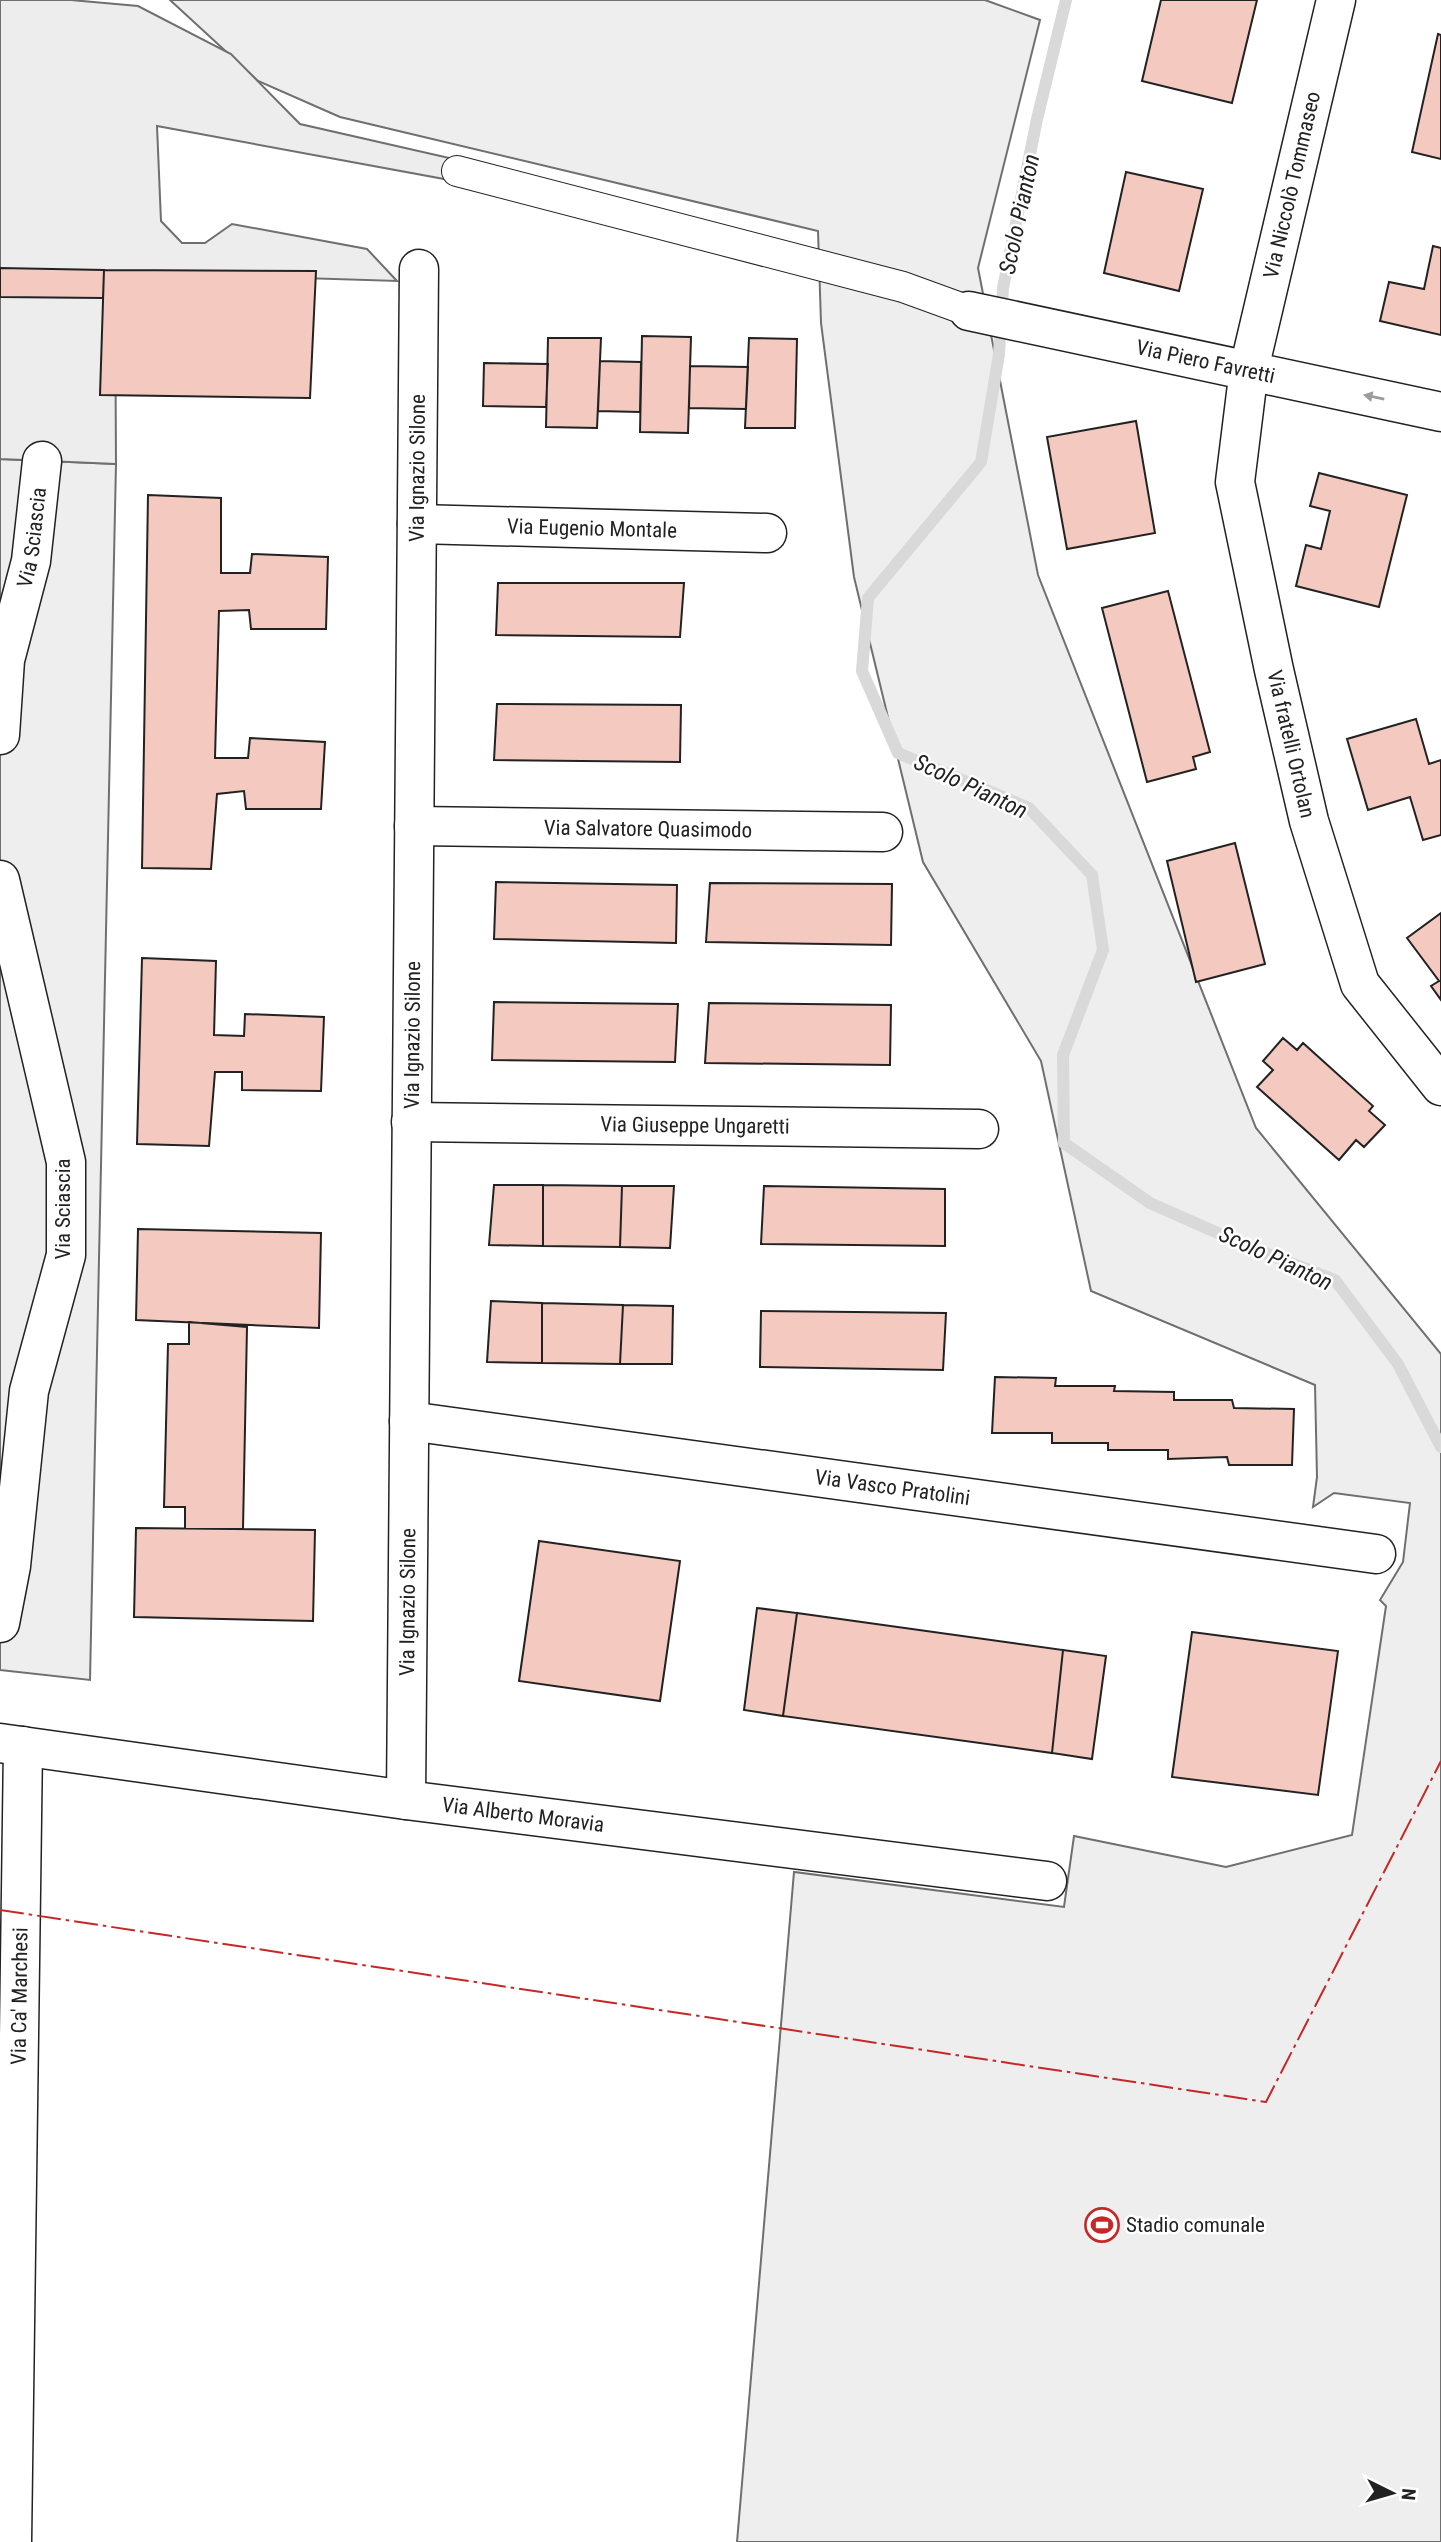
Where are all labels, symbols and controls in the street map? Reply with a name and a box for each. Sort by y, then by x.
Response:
street label: Via Niccolò Tommaseo [1259,89,1325,281]
water label: Scolo Pianton [994,152,1045,277]
street label: Via Piero Favretti [1134,335,1277,388]
one-way arrow [1363,392,1385,403]
street label: Via Ignazio Silone [405,394,430,542]
street label: Via Sciascia [13,486,51,590]
street label: Via Eugenio Montale [507,514,677,543]
street label: Via fratelli Ortolan [1262,668,1320,820]
water label: Scolo Pianton [910,748,1032,824]
street label: Via Salvatore Quasimodo [544,816,752,842]
street label: Via Ignazio Silone [400,961,425,1109]
street label: Via Giuseppe Ungaretti [600,1112,790,1139]
street label: Via Sciascia [51,1158,75,1260]
water label: Scolo Pianton [1215,1220,1337,1296]
street label: Via Vasco Pratolini [813,1465,972,1510]
street label: Via Ignazio Silone [395,1528,420,1676]
street label: Via Alberto Moravia [441,1793,606,1837]
street label: Via Ca' Marchesi [7,1927,32,2065]
sports icon: Stadio comunale [1083,2206,1121,2244]
place label: Stadio comunale [1126,2213,1265,2237]
north arrow [1357,2458,1427,2528]
text: N [1396,2488,1420,2501]

